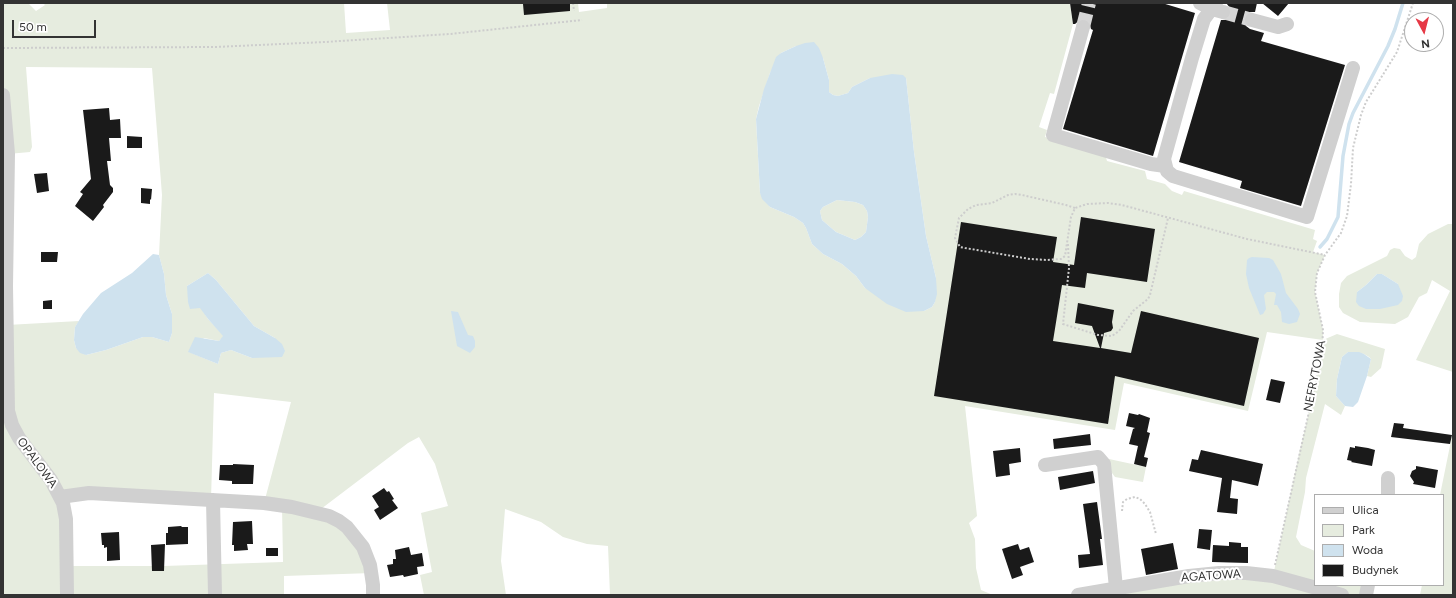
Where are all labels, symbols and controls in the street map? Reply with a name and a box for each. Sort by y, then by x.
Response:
scale bar [14,12,98,38]
north arrow [1404,12,1444,52]
text: 50 m [19,20,47,34]
text: N [1420,36,1430,50]
street label: NEFRYTOWA [1301,339,1329,413]
street label: OPALOWA [14,435,60,491]
legend [1314,494,1444,586]
text: Ulica [1352,503,1379,517]
text: Park [1352,523,1375,537]
text: Woda [1352,543,1383,557]
text: Budynek [1352,563,1398,577]
street label: AGATOWA [1181,567,1241,585]

